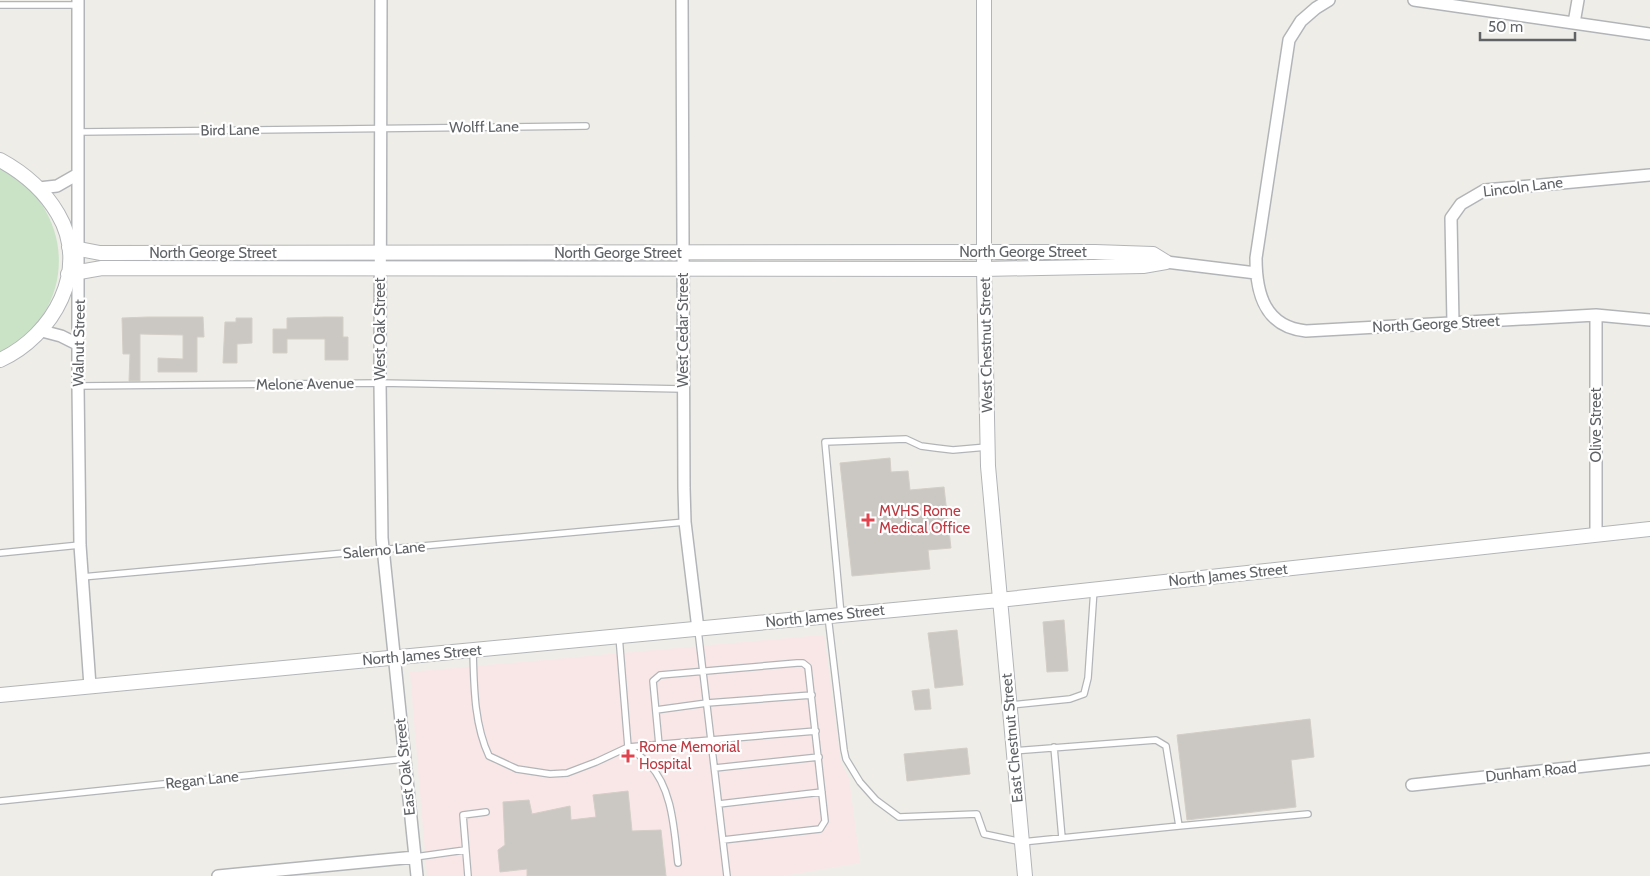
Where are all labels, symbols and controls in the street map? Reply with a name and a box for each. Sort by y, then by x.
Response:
scale bar [1480,10,1575,42]
text: 50 m [1488,18,1523,36]
street label: Wolff Lane [449,117,519,137]
street label: Bird Lane [200,120,260,140]
street label: Lincoln Lane [1482,173,1564,201]
street label: North George Street [959,243,1087,261]
street label: North George Street [149,244,277,262]
street label: North George Street [554,244,682,262]
street label: West Cedar Street [674,273,692,387]
street label: West Oak Street [371,277,389,381]
street label: West Chestnut Street [976,277,996,413]
street label: Walnut Street [69,299,89,387]
street label: North George Street [1372,312,1500,336]
street label: Melone Avenue [256,374,355,394]
street label: Olive Street [1587,387,1605,463]
place label: MVHS Rome Medical Office [879,502,970,537]
marker: MVHS Rome Medical Office [861,513,875,527]
street label: Salerno Lane [342,537,426,563]
street label: North James Street [1168,560,1288,590]
street label: North James Street [765,601,885,631]
street label: North James Street [362,641,482,669]
street label: East Chestnut Street [997,673,1027,803]
street label: East Oak Street [391,718,419,816]
place label: Rome Memorial Hospital [639,738,740,773]
marker: Rome Memorial Hospital [621,749,635,763]
street label: Dunham Road [1485,758,1577,786]
street label: Regan Lane [164,767,240,793]

